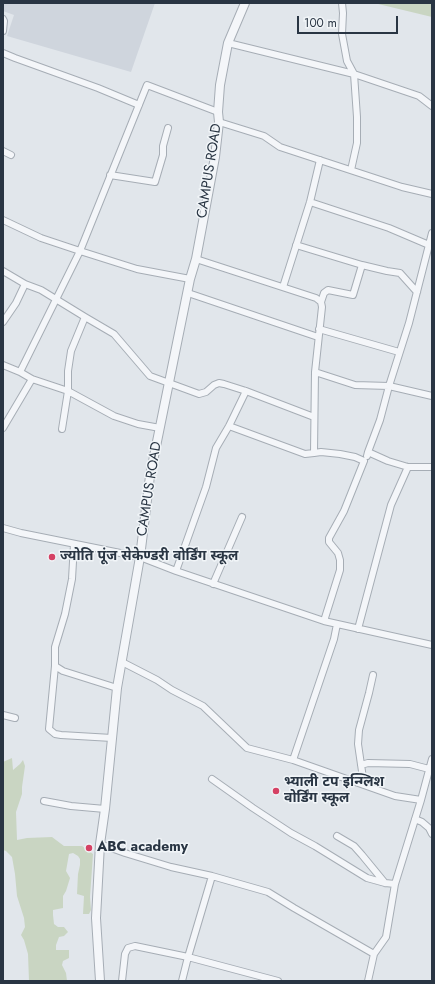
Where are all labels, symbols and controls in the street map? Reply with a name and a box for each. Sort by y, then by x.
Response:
scale bar [299,8,400,34]
text: 100 m [304,14,337,32]
street label: CAMPUS ROAD [194,123,226,219]
street label: CAMPUS ROAD [134,441,166,537]
place label: ज्योति पूंज सेकेण्डरी वोर्डिंग स्कूल [60,549,238,565]
marker: ज्योति पूंज सेकेण्डरी वोर्डिंग स्कूल [47,552,57,562]
place label: भ्याली टप इन्ग्लिश वोर्डिंग स्कूल [284,775,384,808]
marker: भ्याली टप इन्ग्लिश वोर्डिंग स्कूल [271,786,281,796]
place label: ABC academy [97,840,188,856]
marker: ABC academy [84,843,94,853]

